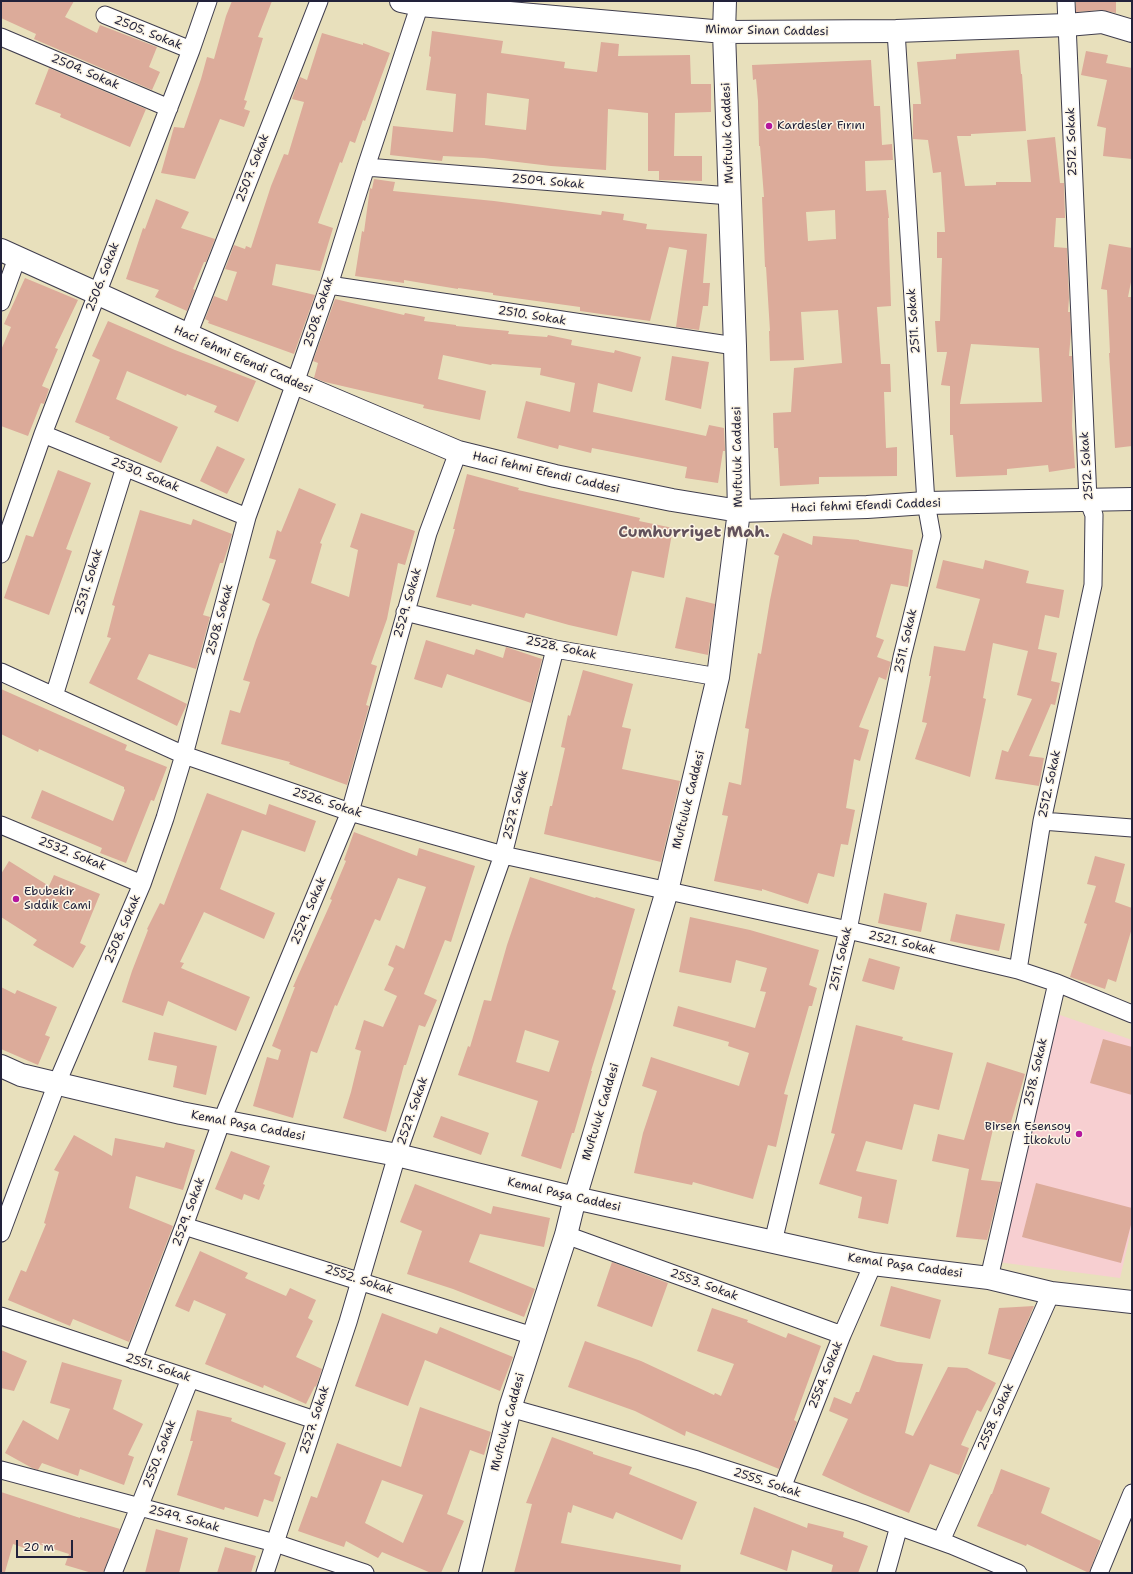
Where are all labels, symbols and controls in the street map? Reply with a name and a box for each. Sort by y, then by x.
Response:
street label: 2505. Sokak [112,13,184,53]
street label: Mimar Sinan Caddesi [705,23,829,39]
street label: 2504. Sokak [49,51,121,93]
street label: Muftuluk Caddesi [719,82,737,184]
street label: 2512. Sokak [1064,107,1080,177]
place label: Kardesler Fırını [777,119,865,133]
marker: Kardesler Fırını [764,121,774,131]
street label: 2507. Sokak [233,132,273,204]
street label: 2509. Sokak [511,172,585,192]
street label: 2506. Sokak [83,240,123,314]
street label: 2508. Sokak [301,275,337,349]
street label: 2511. Sokak [905,288,923,354]
street label: 2510. Sokak [497,303,567,329]
street label: Haci fehmi Efendi Caddesi [171,323,315,397]
street label: Muftuluk Caddesi [730,406,746,508]
street label: 2512. Sokak [1077,431,1097,501]
street label: Haci fehmi Efendi Caddesi [471,449,621,497]
street label: 2530. Sokak [109,455,181,495]
street label: Haci fehmi Efendi Caddesi [791,496,941,516]
district label: Cumhurriyet Mah. [618,523,770,543]
street label: 2531. Sokak [72,547,106,617]
street label: 2529. Sokak [391,566,425,640]
street label: 2508. Sokak [204,583,236,657]
street label: 2511. Sokak [892,607,920,675]
street label: 2528. Sokak [524,633,598,663]
street label: Muftuluk Caddesi [670,749,708,851]
street label: 2512. Sokak [1036,749,1064,819]
street label: 2527. Sokak [500,769,532,841]
street label: 2526. Sokak [290,785,364,821]
street label: 2532. Sokak [36,834,108,874]
street label: 2529. Sokak [288,875,330,947]
place label: Ebubekir Sıddık Cami [24,885,91,913]
street label: 2508. Sokak [102,893,144,965]
marker: Ebubekir Sıddık Cami [11,894,21,904]
street label: 2511. Sokak [827,925,855,993]
street label: 2521. Sokak [867,928,937,958]
street label: 2518. Sokak [1021,1037,1051,1107]
street label: Muftuluk Caddesi [579,1062,623,1162]
street label: 2527. Sokak [395,1075,431,1147]
street label: Kemal Paşa Caddesi [190,1108,306,1144]
place label: Birsen Esensoy İlkokulu [985,1120,1071,1148]
marker: Birsen Esensoy İlkokulu [1074,1129,1084,1139]
street label: Kemal Paşa Caddesi [506,1175,622,1215]
street label: 2529. Sokak [170,1176,208,1248]
street label: Kemal Paşa Caddesi [847,1251,963,1281]
street label: 2552. Sokak [323,1262,395,1298]
street label: 2553. Sokak [668,1266,740,1304]
street label: 2554. Sokak [806,1339,846,1411]
street label: 2551. Sokak [123,1351,193,1385]
street label: Muftuluk Caddesi [488,1371,528,1473]
street label: 2558. Sokak [975,1381,1017,1453]
street label: 2527. Sokak [297,1384,333,1456]
street label: 2550. Sokak [140,1418,180,1490]
street label: 2555. Sokak [731,1465,803,1501]
street label: 2549. Sokak [147,1503,221,1535]
scale bar [18,1532,75,1558]
text: 20 m [23,1539,54,1555]

